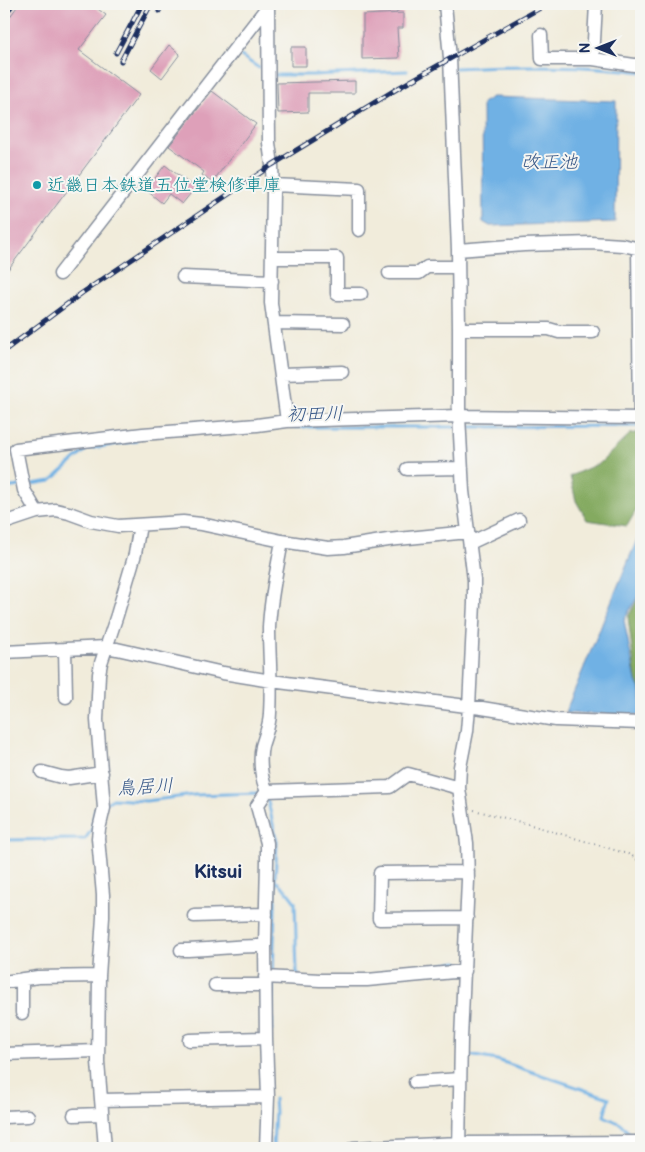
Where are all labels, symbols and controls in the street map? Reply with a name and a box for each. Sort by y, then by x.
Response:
north arrow [572,22,622,72]
text: N [577,43,594,53]
water label: 改正池 [520,151,578,174]
place label: 近畿日本鉄道五位堂検修車庫 [47,175,281,196]
marker: 近畿日本鉄道五位堂検修車庫 [31,179,43,191]
water label: 初田川 [286,403,344,426]
water label: 鳥居川 [116,775,174,800]
district label: Kitsui [194,861,242,884]

